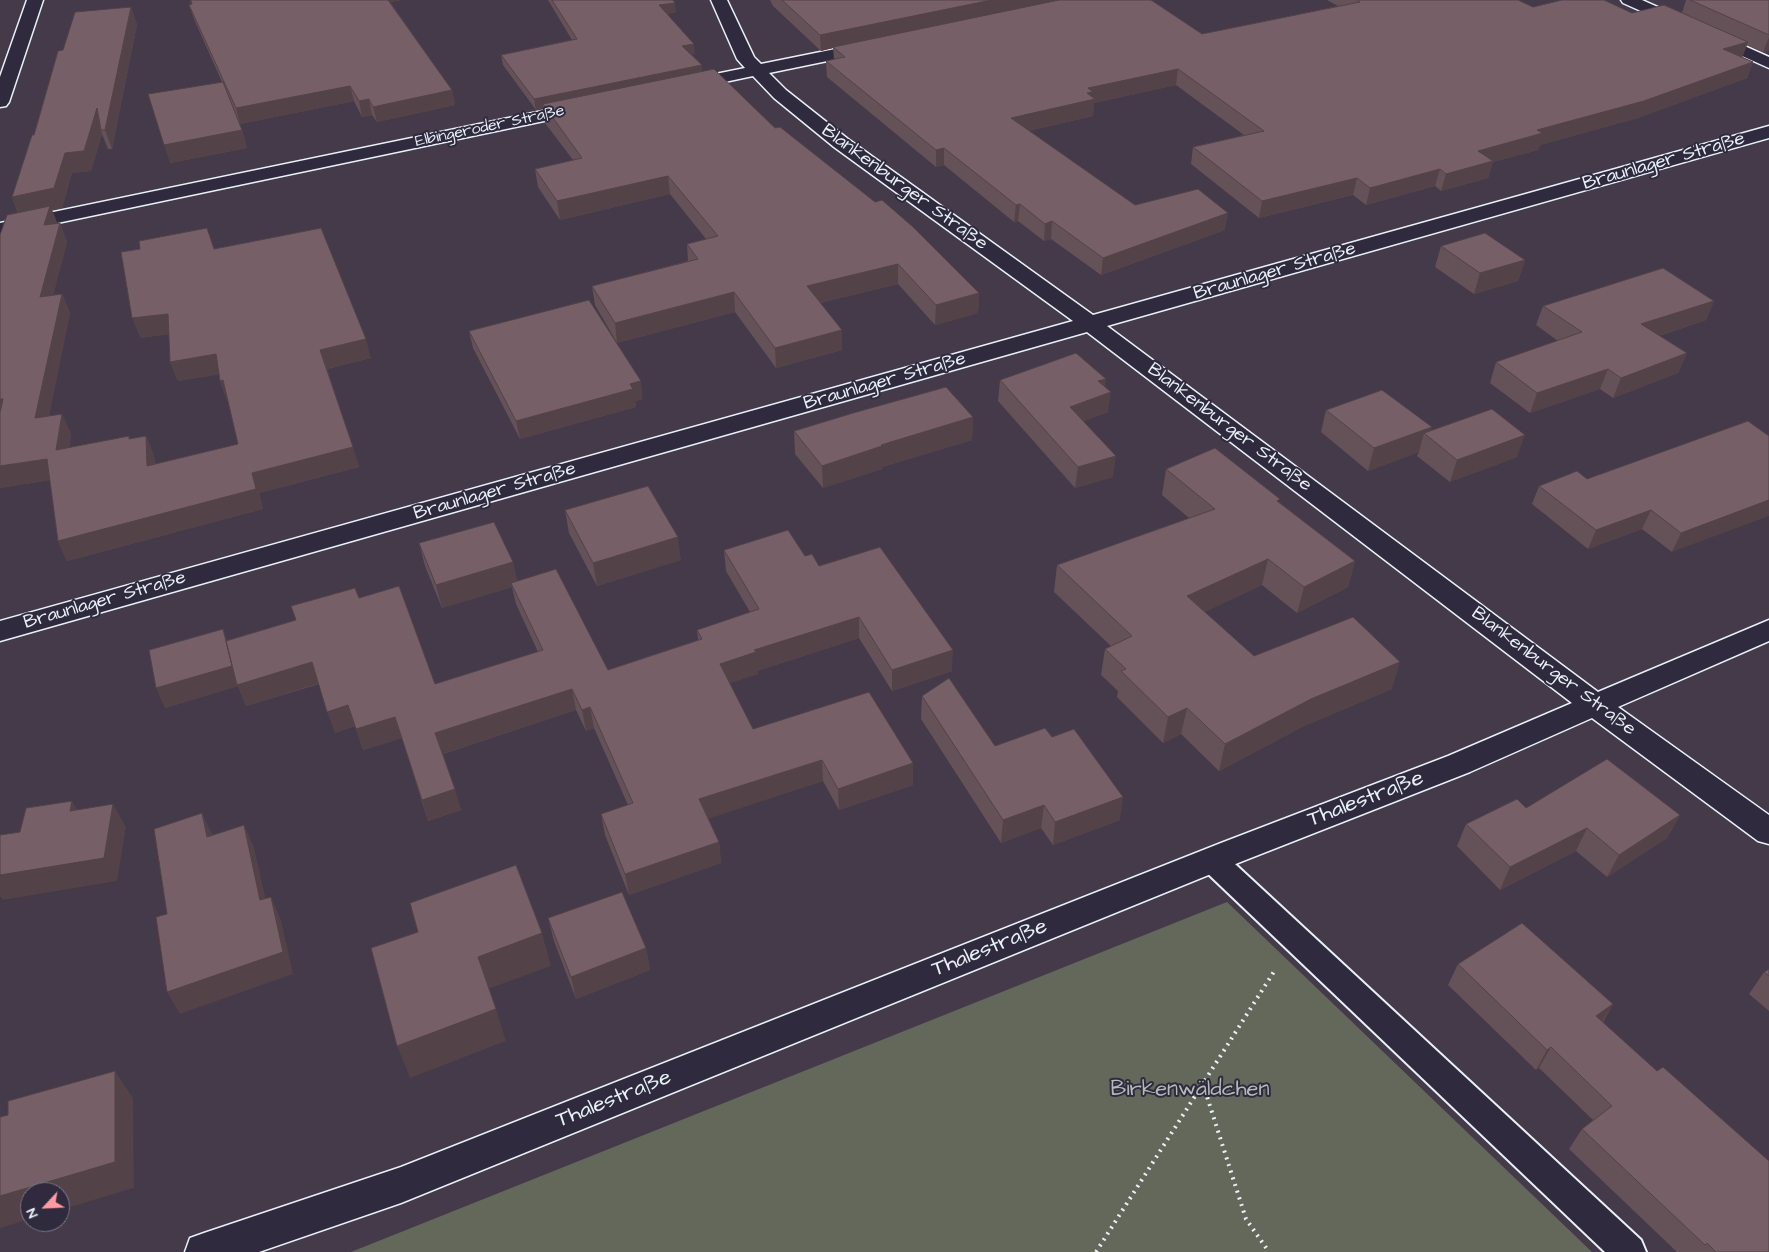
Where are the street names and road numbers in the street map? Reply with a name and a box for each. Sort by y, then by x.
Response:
street label: Elbingeroder Straße [414,102,566,152]
street label: Blankenburger Straße [816,120,992,256]
street label: Braunlager Straße [1580,128,1748,196]
street label: Braunlager Straße [1191,238,1359,306]
street label: Braunlager Straße [801,348,969,416]
street label: Blankenburger Straße [1142,359,1316,497]
street label: Braunlager Straße [411,458,579,526]
street label: Braunlager Straße [21,567,189,635]
street label: Blankenburger Straße [1466,603,1640,741]
street label: Thalestraße [1304,766,1428,834]
street label: Thalestraße [929,914,1051,984]
street label: Thalestraße [553,1065,675,1135]

